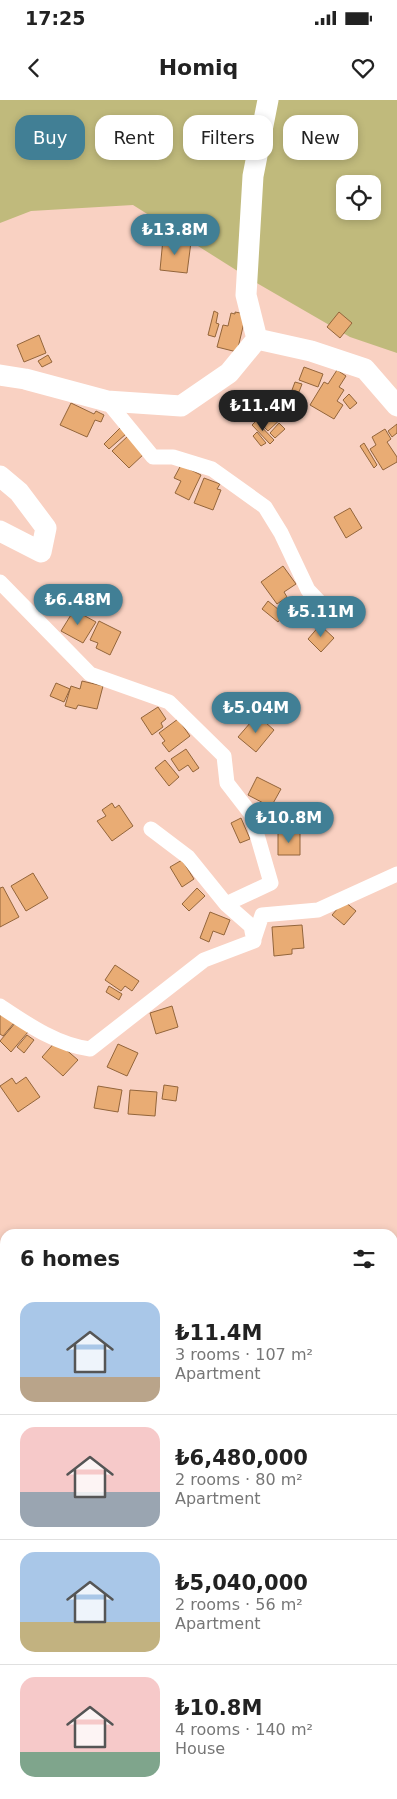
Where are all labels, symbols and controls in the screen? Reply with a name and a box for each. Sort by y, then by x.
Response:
text: 17:25 [25,7,85,29]
icon: back [20,54,48,82]
icon: heart [349,54,377,82]
text: Homiq [159,55,238,80]
chip: Buy [15,115,85,160]
chip: Rent [95,115,173,160]
chip: Filters [183,115,273,160]
chip: New [283,115,358,160]
map controls [336,175,381,220]
button: locate [336,175,381,220]
pin: ₺13.8M [134,214,216,256]
text: ₺13.8M [142,220,208,239]
pin: ₺11.4M [222,390,304,432]
text: ₺11.4M [230,396,296,415]
pin: ₺6.48M [37,584,119,626]
text: ₺6.48M [45,590,111,609]
pin: ₺5.11M [280,596,362,638]
text: ₺5.11M [288,602,354,621]
pin: ₺5.04M [215,692,297,734]
text: ₺5.04M [223,698,289,717]
pin: ₺10.8M [248,802,330,844]
text: ₺10.8M [256,808,322,827]
icon: filters [350,1245,378,1273]
text: 6 homes [20,1247,120,1271]
text: ₺11.4M [175,1321,262,1345]
icon: home [60,1322,120,1382]
text: 3 rooms · 107 m² [175,1345,313,1364]
text: Apartment [175,1364,261,1383]
text: ₺6,480,000 [175,1446,308,1470]
icon: home [60,1447,120,1507]
text: 2 rooms · 80 m² [175,1470,303,1489]
text: Apartment [175,1489,261,1508]
text: ₺5,040,000 [175,1571,308,1595]
icon: home [60,1572,120,1632]
text: 2 rooms · 56 m² [175,1595,303,1614]
text: Apartment [175,1614,261,1633]
text: ₺10.8M [175,1696,262,1720]
icon: home [60,1697,120,1757]
text: 4 rooms · 140 m² [175,1720,313,1739]
text: House [175,1739,225,1758]

